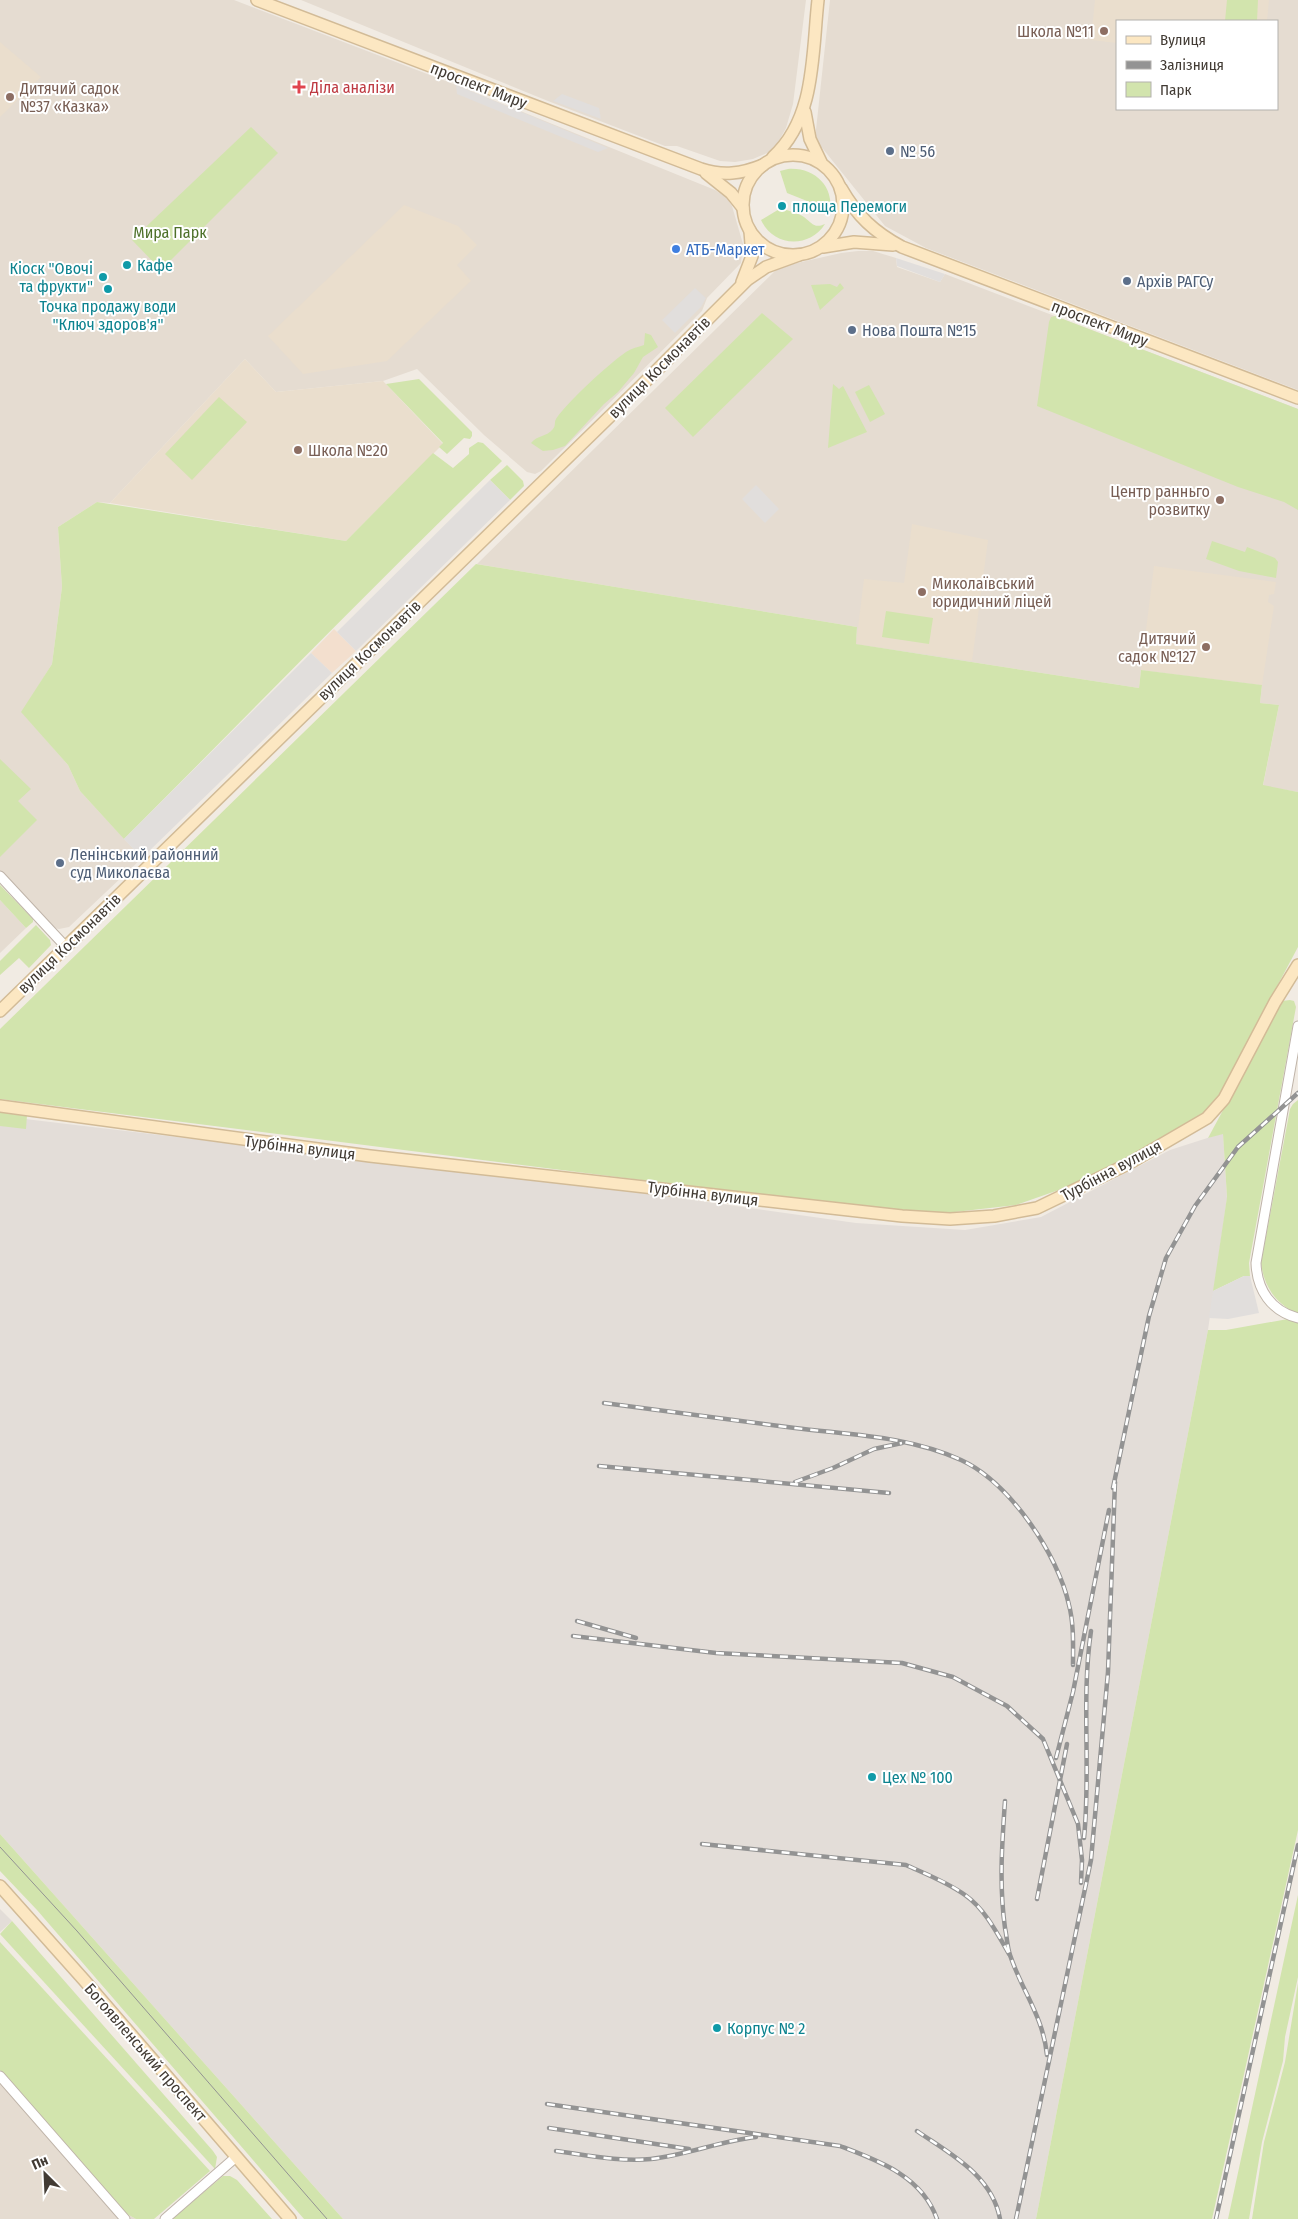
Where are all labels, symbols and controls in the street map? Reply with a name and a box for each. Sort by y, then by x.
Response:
legend [1116,20,1278,110]
place label: Школа №11 [1017,22,1094,41]
marker: Школа №11 [1098,25,1110,37]
text: Вулиця [1160,31,1206,49]
text: Залізниця [1160,56,1224,74]
street label: проспект Миру [428,58,531,113]
place label: Діла аналізи [309,78,395,97]
place label: Дитячий садок №37 «Казка» [19,79,119,116]
marker: Діла аналізи [292,80,306,94]
text: Парк [1160,81,1191,99]
marker: Дитячий садок №37 «Казка» [4,91,16,103]
place label: № 56 [900,142,935,161]
marker: № 56 [884,145,896,157]
place label: площа Перемоги [792,197,907,216]
marker: площа Перемоги [776,200,788,212]
park label: Мира Парк [133,223,207,242]
place label: АТБ-Маркет [686,240,765,259]
marker: АТБ-Маркет [670,243,682,255]
place label: Кафе [137,256,173,275]
place label: Кіоск "Овочі та фрукти" [9,259,93,296]
marker: Кафе [121,259,133,271]
marker: Кіоск "Овочі та фрукти" [97,271,109,283]
place label: Архів РАГСу [1137,272,1214,291]
marker: Архів РАГСу [1121,275,1133,287]
marker: Точка продажу води "Ключ здоров'я" [102,283,114,295]
street label: проспект Миру [1049,296,1152,351]
place label: Точка продажу води "Ключ здоров'я" [40,297,176,334]
street label: вулиця Космонавтів [604,312,714,422]
place label: Нова Пошта №15 [862,321,976,340]
marker: Нова Пошта №15 [846,324,858,336]
place label: Школа №20 [308,441,388,460]
marker: Школа №20 [292,444,304,456]
place label: Центр ранньго розвитку [1110,482,1211,519]
marker: Центр ранньго розвитку [1214,494,1226,506]
place label: Миколаївський юридичний ліцей [932,574,1052,611]
marker: Миколаївський юридичний ліцей [916,586,928,598]
street label: вулиця Космонавтів [314,596,425,704]
place label: Дитячий садок №127 [1118,629,1197,666]
marker: Дитячий садок №127 [1200,641,1212,653]
place label: Ленінський районний суд Миколаєва [70,845,219,882]
marker: Ленінський районний суд Миколаєва [54,857,66,869]
street label: вулиця Космонавтів [14,889,125,997]
street label: Турбінна вулиця [243,1131,356,1164]
street label: Турбінна вулиця [1058,1136,1165,1205]
street label: Турбінна вулиця [646,1177,759,1210]
place label: Цех № 100 [882,1768,953,1787]
marker: Цех № 100 [866,1771,878,1783]
street label: Богоявленський проспект [80,1979,211,2126]
place label: Корпус № 2 [727,2019,805,2038]
marker: Корпус № 2 [711,2022,723,2034]
north arrow [20,2149,70,2199]
text: Пн [29,2152,51,2174]

